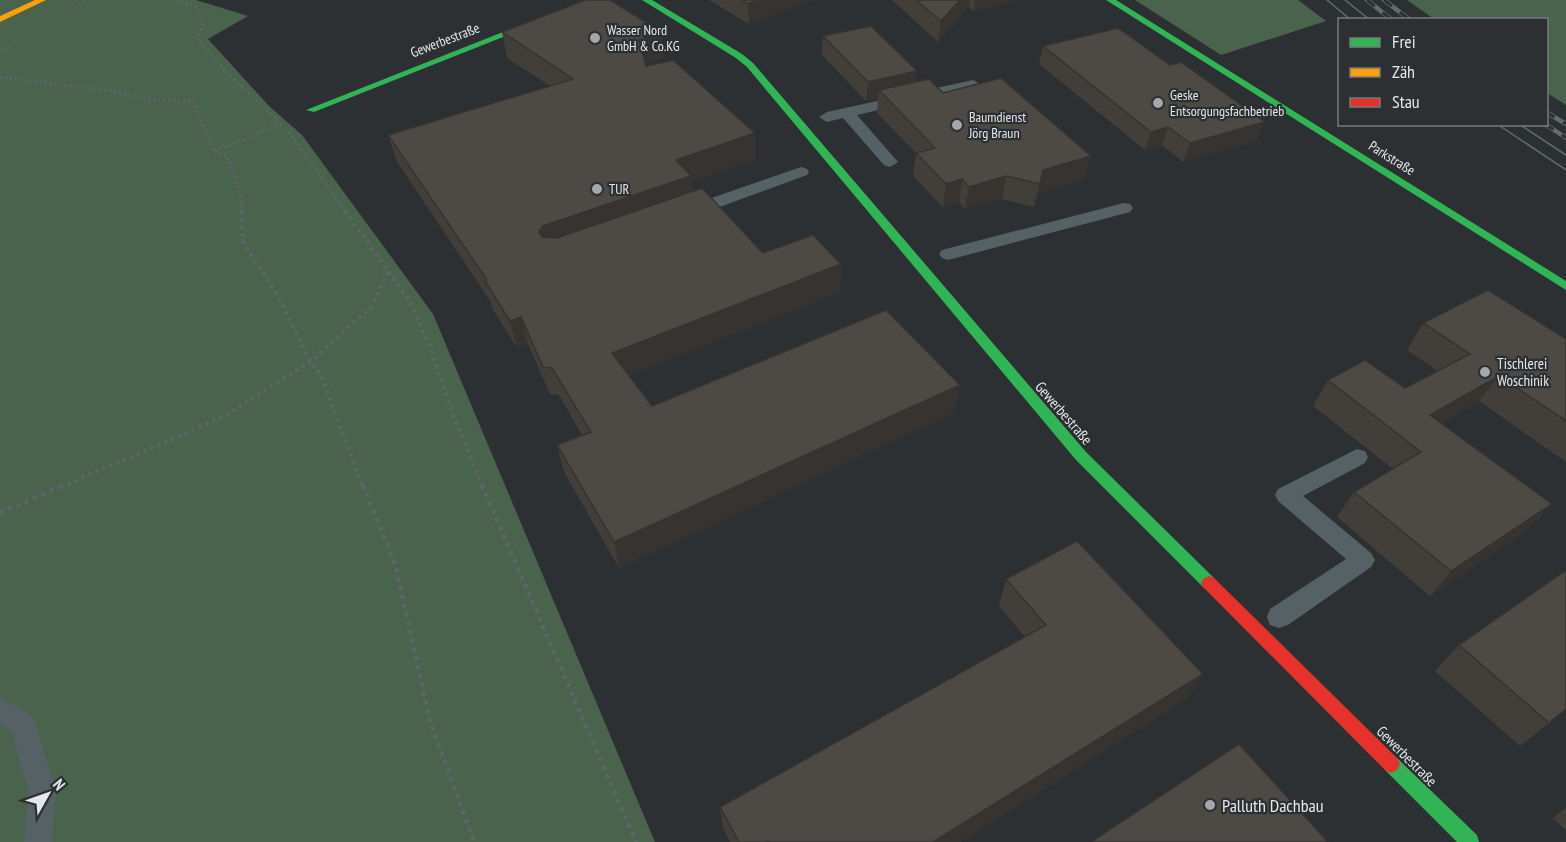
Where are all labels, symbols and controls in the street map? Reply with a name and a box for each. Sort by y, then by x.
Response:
street label: Gewerbestraße [408,18,482,61]
legend [1338,18,1548,126]
place label: Wasser Nord GmbH & Co.KG [607,21,680,55]
text: Frei [1392,30,1416,53]
marker: Wasser Nord GmbH & Co.KG [588,31,602,45]
text: Zäh [1392,60,1415,83]
place label: Geske Entsorgungsfachbetrieb [1170,86,1284,120]
text: Stau [1392,90,1420,113]
marker: Geske Entsorgungsfachbetrieb [1151,96,1165,110]
place label: Baumdienst Jörg Braun [968,108,1026,142]
marker: Baumdienst Jörg Braun [950,118,964,132]
street label: Parkstraße [1365,137,1419,179]
place label: TUR [609,180,630,198]
marker: TUR [590,182,604,196]
place label: Tischlerei Woschinik [1497,354,1549,390]
marker: Tischlerei Woschinik [1478,365,1492,379]
street label: Gewerbestraße [1031,377,1097,449]
street label: Gewerbestraße [1373,722,1441,790]
north arrow [18,764,78,824]
text: N [49,775,70,794]
place label: Palluth Dachbau [1222,794,1324,817]
marker: Palluth Dachbau [1203,798,1217,812]

